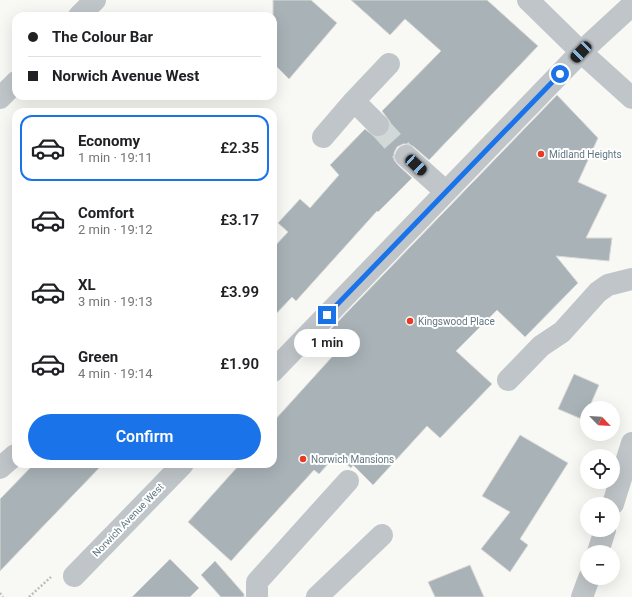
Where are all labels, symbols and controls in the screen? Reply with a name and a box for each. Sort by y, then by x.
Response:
text: The Colour Bar [52,28,153,46]
car [568,39,594,65]
route start [551,65,569,83]
text: Norwich Avenue West [52,67,199,85]
icon: car [30,130,66,166]
text: Economy [78,132,140,150]
text: £2.35 [220,139,259,157]
marker: Midland Heights [536,149,546,159]
place label: Midland Heights [549,149,622,160]
text: 1 min · 19:11 [78,150,153,165]
car [403,152,429,178]
icon: car [30,202,66,238]
text: Comfort [78,204,134,222]
text: £3.17 [220,211,259,229]
text: 2 min · 19:12 [78,222,153,237]
icon: car [30,274,66,310]
text: XL [78,276,96,294]
text: £3.99 [220,283,259,301]
text: 3 min · 19:13 [78,294,153,309]
route end [318,306,336,324]
marker: Kingswood Place [405,316,415,326]
place label: Kingswood Place [418,316,495,327]
callout: 1 min [294,329,360,357]
text: 1 min [311,335,343,350]
icon: car [30,346,66,382]
text: Green [78,348,118,366]
text: £1.90 [220,355,259,373]
text: 4 min · 19:14 [78,366,153,381]
north arrow [580,401,620,441]
map controls [580,401,620,585]
button: Confirm [28,414,261,460]
button: locate [580,449,620,489]
marker: Norwich Mansions [298,454,308,464]
place label: Norwich Mansions [311,454,394,465]
street label: Norwich Avenue West [90,481,166,559]
button: + [580,497,620,537]
button: − [580,545,620,585]

